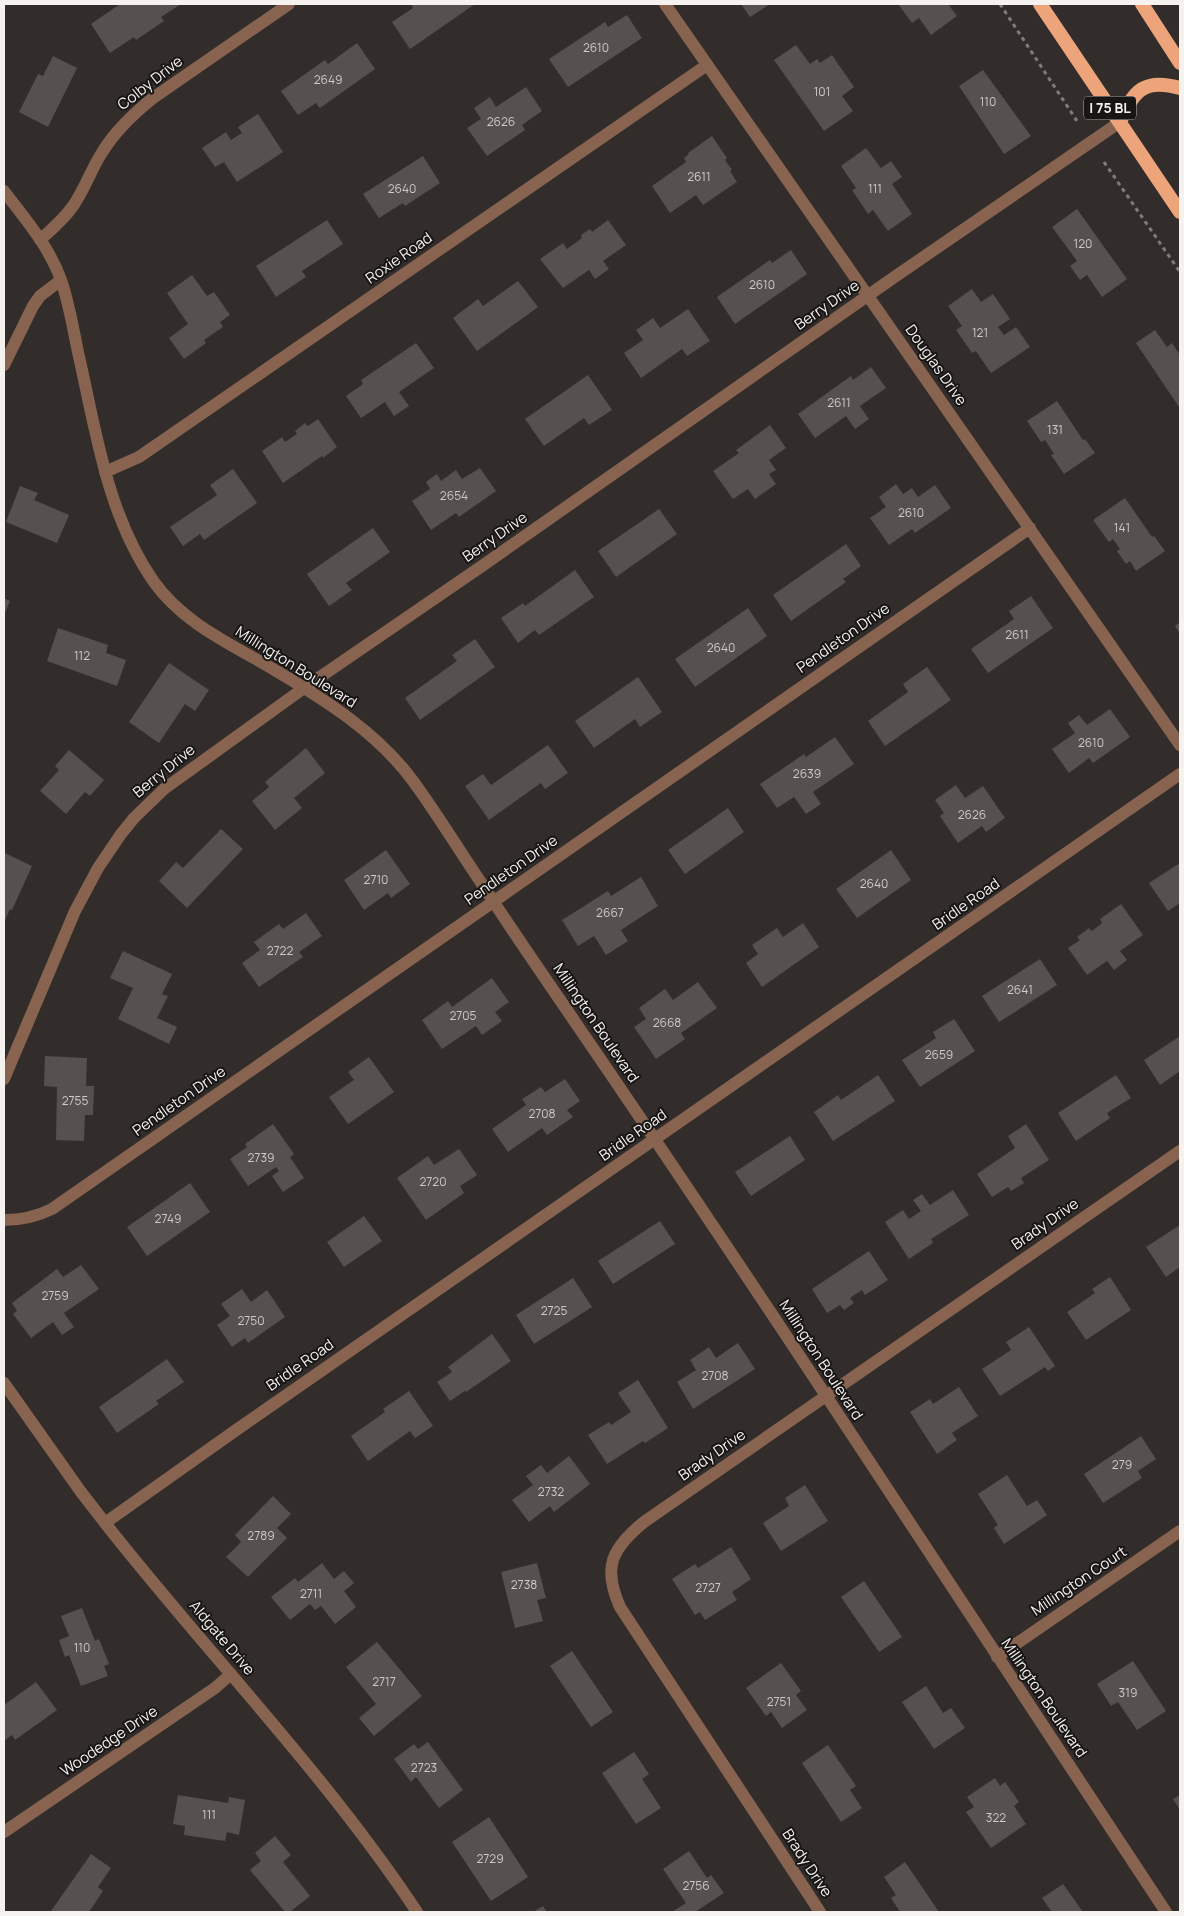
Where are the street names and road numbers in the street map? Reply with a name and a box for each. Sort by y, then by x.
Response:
street label: Colby Drive [113,50,187,115]
road number: I 75 BL [1084,96,1136,120]
street label: Roxie Road [361,227,436,288]
street label: Berry Drive [790,274,863,335]
street label: Douglas Drive [901,320,972,410]
street label: Berry Drive [458,506,531,567]
street label: Pendleton Drive [792,598,894,677]
street label: Millington Boulevard [232,621,361,712]
street label: Berry Drive [128,739,199,802]
street label: Pendleton Drive [460,830,562,909]
street label: Bridle Road [928,873,1004,935]
street label: Millington Boulevard [549,959,644,1086]
street label: Pendleton Drive [128,1061,230,1140]
street label: Bridle Road [595,1104,671,1166]
street label: Brady Drive [1007,1193,1083,1254]
street label: Millington Boulevard [775,1296,868,1424]
street label: Bridle Road [262,1334,338,1396]
street label: Brady Drive [674,1424,750,1485]
street label: Millington Court [1027,1541,1131,1620]
street label: Aldgate Drive [185,1596,260,1680]
street label: Millington Boulevard [997,1634,1092,1761]
street label: Woodedge Drive [56,1700,162,1781]
street label: Brady Drive [778,1825,837,1901]

